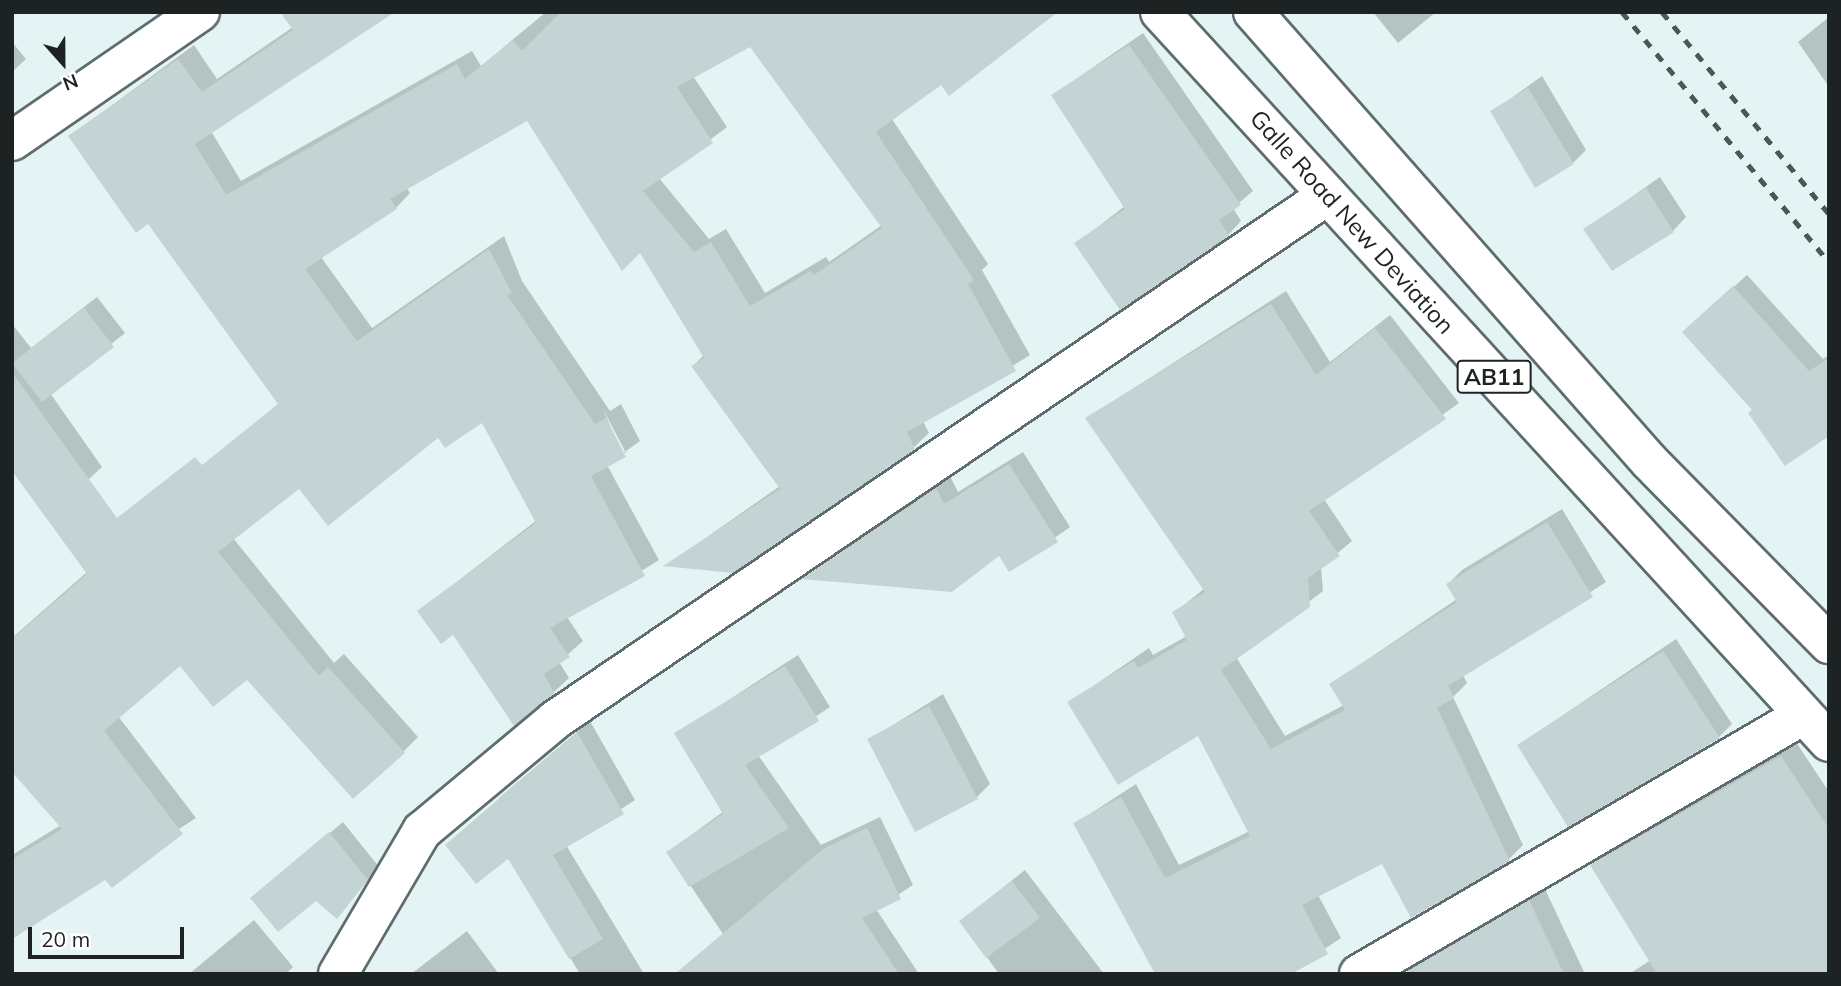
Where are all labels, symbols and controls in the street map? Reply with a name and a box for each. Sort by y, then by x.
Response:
north arrow [28,28,98,98]
text: N [60,69,82,96]
street label: Galle Road New Deviation [1244,104,1460,340]
road number: AB11 [1456,358,1532,396]
scale bar [32,912,187,956]
text: 20 m [41,926,90,952]

